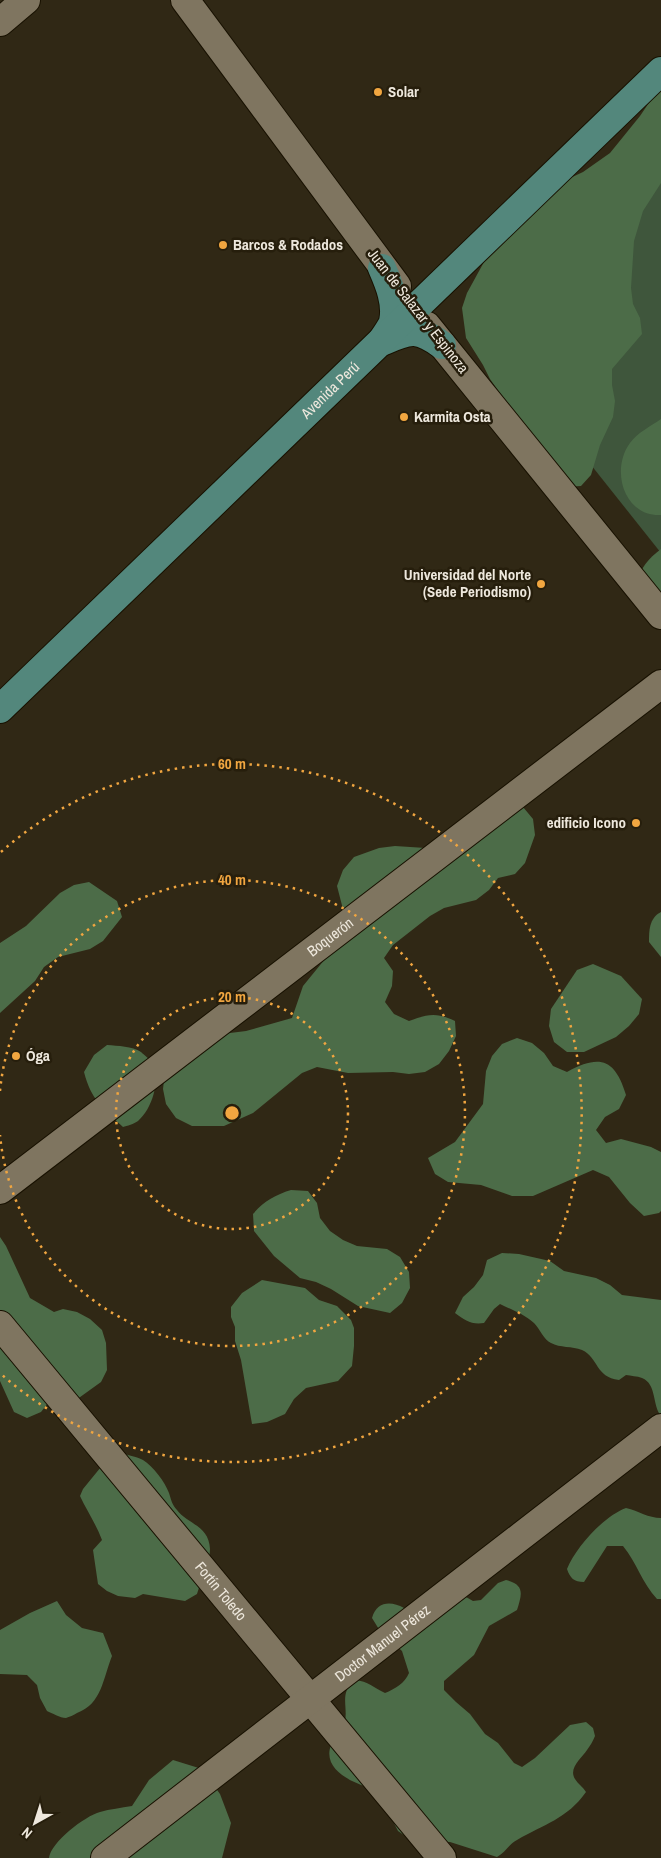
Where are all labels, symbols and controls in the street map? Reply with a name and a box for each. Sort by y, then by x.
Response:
place label: Solar [388,81,419,102]
marker: Solar [372,86,384,98]
place label: Barcos & Rodados [233,234,343,255]
marker: Barcos & Rodados [217,239,229,251]
street label: Juan de Salazar y Espinoza [363,244,474,378]
street label: Avenida Perú [295,356,364,424]
place label: Karmita Osta [414,406,491,427]
marker: Karmita Osta [398,411,410,423]
place label: Universidad del Norte (Sede Periodismo) [404,564,531,602]
marker: Universidad del Norte (Sede Periodismo) [535,578,547,590]
text: 60 m [218,753,246,774]
place label: edificio Icono [547,812,626,833]
marker: edificio Icono [630,817,642,829]
text: 40 m [218,869,246,890]
street label: Boquerón [302,912,358,961]
text: 20 m [218,986,246,1007]
place label: Óga [26,1045,50,1066]
marker: Óga [10,1050,22,1062]
centre of rings [223,1104,241,1122]
street label: Fortín Toledo [190,1557,252,1625]
street label: Doctor Manuel Pérez [330,1599,435,1687]
north arrow [10,1798,60,1848]
text: N [18,1823,36,1843]

